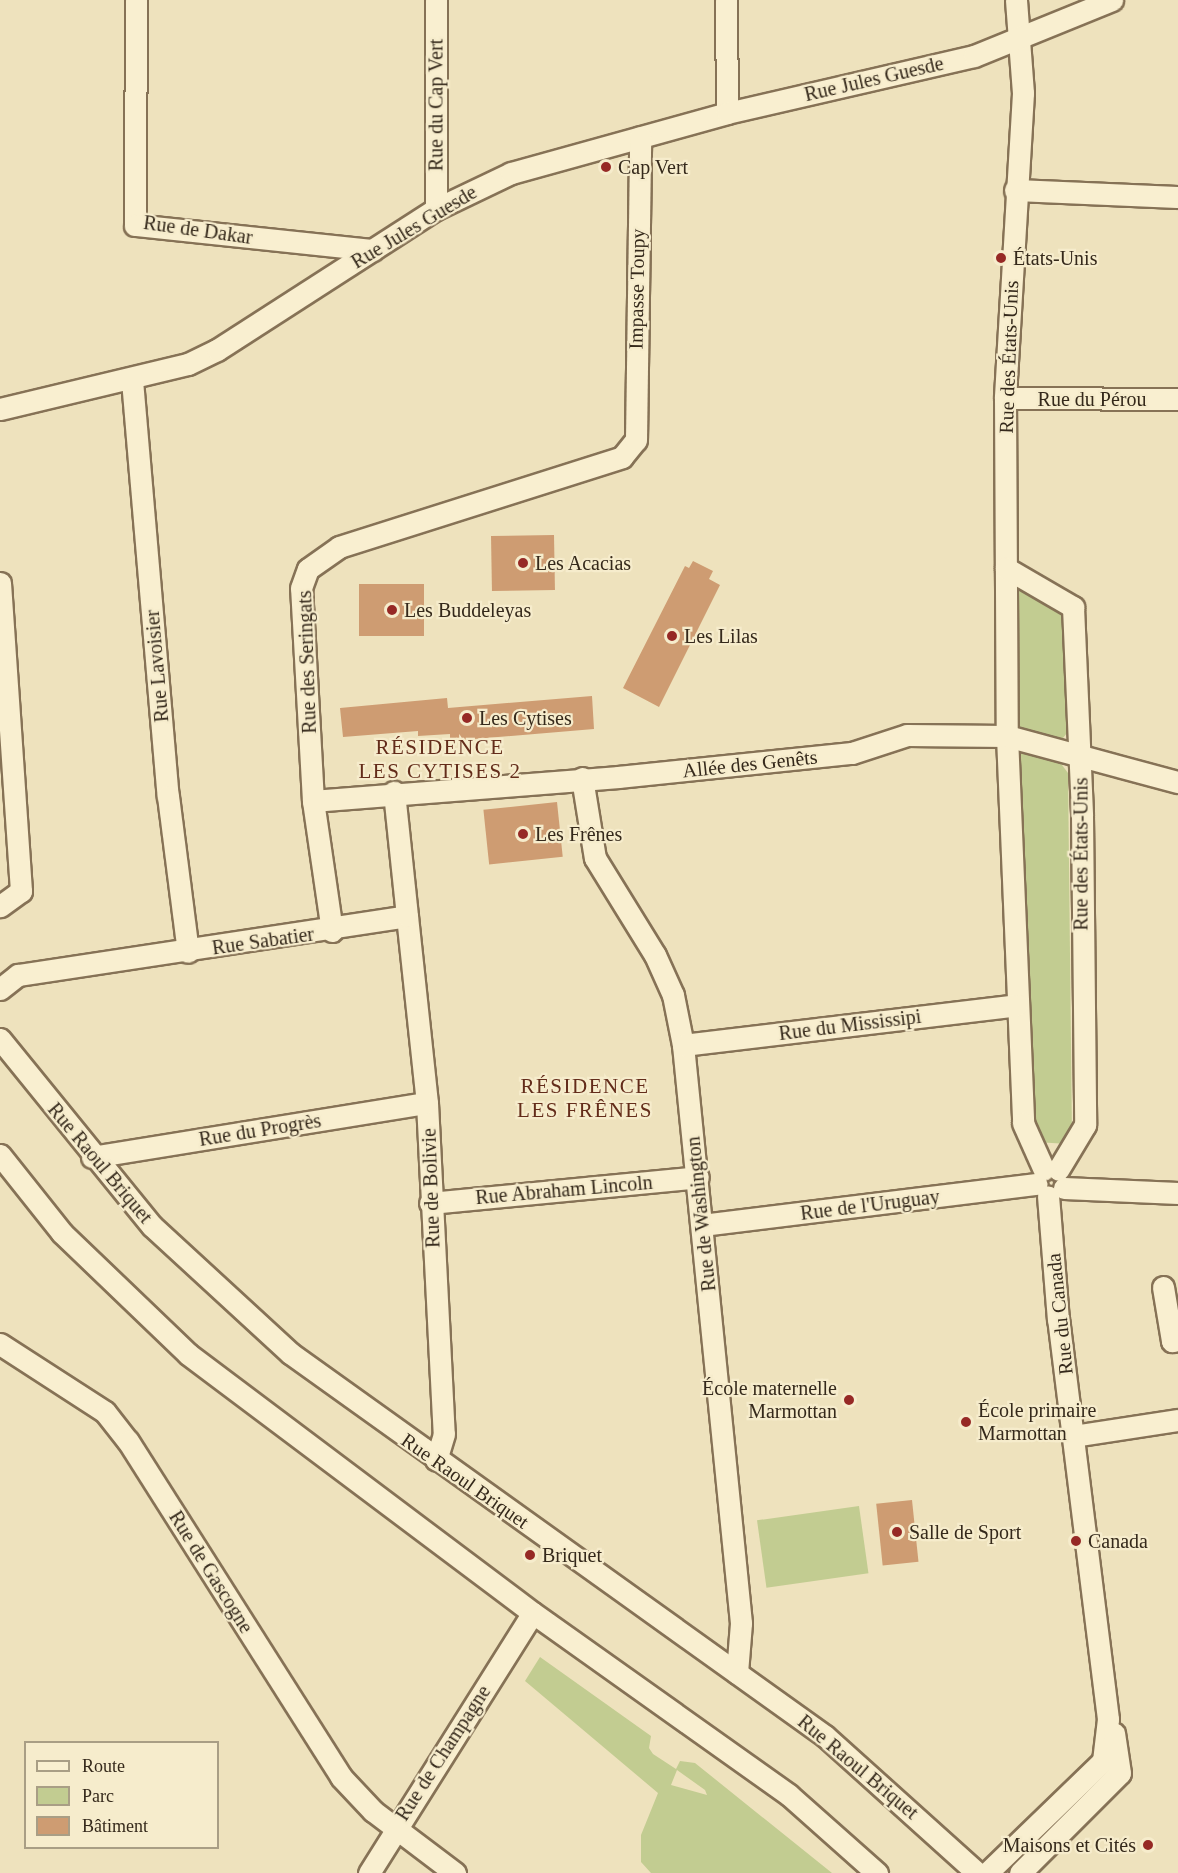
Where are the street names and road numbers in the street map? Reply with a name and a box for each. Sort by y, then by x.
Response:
street label: Rue du Cap Vert [424,39,448,171]
street label: Rue Jules Guesde [802,51,946,107]
street label: Rue Jules Guesde [347,180,481,274]
street label: Rue de Dakar [142,210,254,250]
street label: Impasse Toupy [624,228,650,350]
street label: Rue des États-Unis [994,280,1024,434]
street label: Rue du Pérou [1038,387,1146,411]
street label: Rue des Seringats [293,590,321,734]
street label: Rue Lavoisier [140,609,174,723]
street label: Allée des Genêts [681,745,819,783]
street label: Rue des États-Unis [1069,777,1093,931]
street label: Rue Sabatier [210,922,316,960]
street label: Rue du Mississipi [777,1004,923,1046]
street label: Rue Raoul Briquet [43,1098,157,1228]
street label: Rue du Progrès [197,1109,323,1151]
street label: Rue de Bolivie [417,1128,445,1248]
street label: Rue de Washington [681,1135,721,1293]
street label: Rue Abraham Lincoln [474,1170,654,1210]
street label: Rue de l'Uruguay [799,1185,941,1225]
street label: Rue du Canada [1042,1252,1078,1376]
street label: Rue Raoul Briquet [397,1428,533,1534]
street label: Rue de Gascogne [164,1506,258,1638]
street label: Rue de Champagne [390,1681,496,1825]
street label: Rue Raoul Briquet [793,1710,923,1824]

